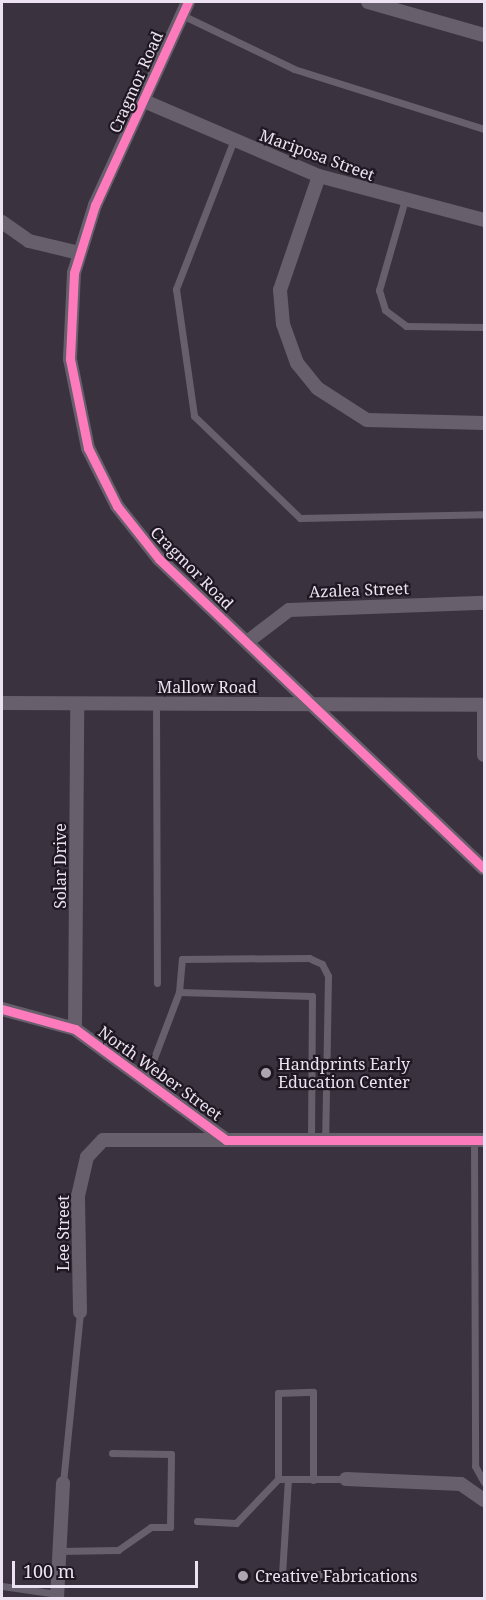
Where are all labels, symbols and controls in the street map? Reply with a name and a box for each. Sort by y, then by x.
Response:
street label: Cragmor Road [105,28,167,136]
street label: Mariposa Street [257,125,377,185]
street label: Cragmor Road [147,523,237,613]
street label: Azalea Street [309,579,409,601]
street label: Mallow Road [157,677,257,697]
street label: Solar Drive [50,823,70,909]
street label: North Weber Street [94,1022,226,1124]
place label: Handprints Early Education Center [278,1054,410,1092]
marker: Handprints Early Education Center [259,1066,273,1080]
street label: Lee Street [53,1195,73,1271]
scale bar [15,1549,201,1587]
text: 100 m [23,1559,75,1583]
place label: Creative Fabrications [255,1566,417,1586]
marker: Creative Fabrications [236,1569,250,1583]

